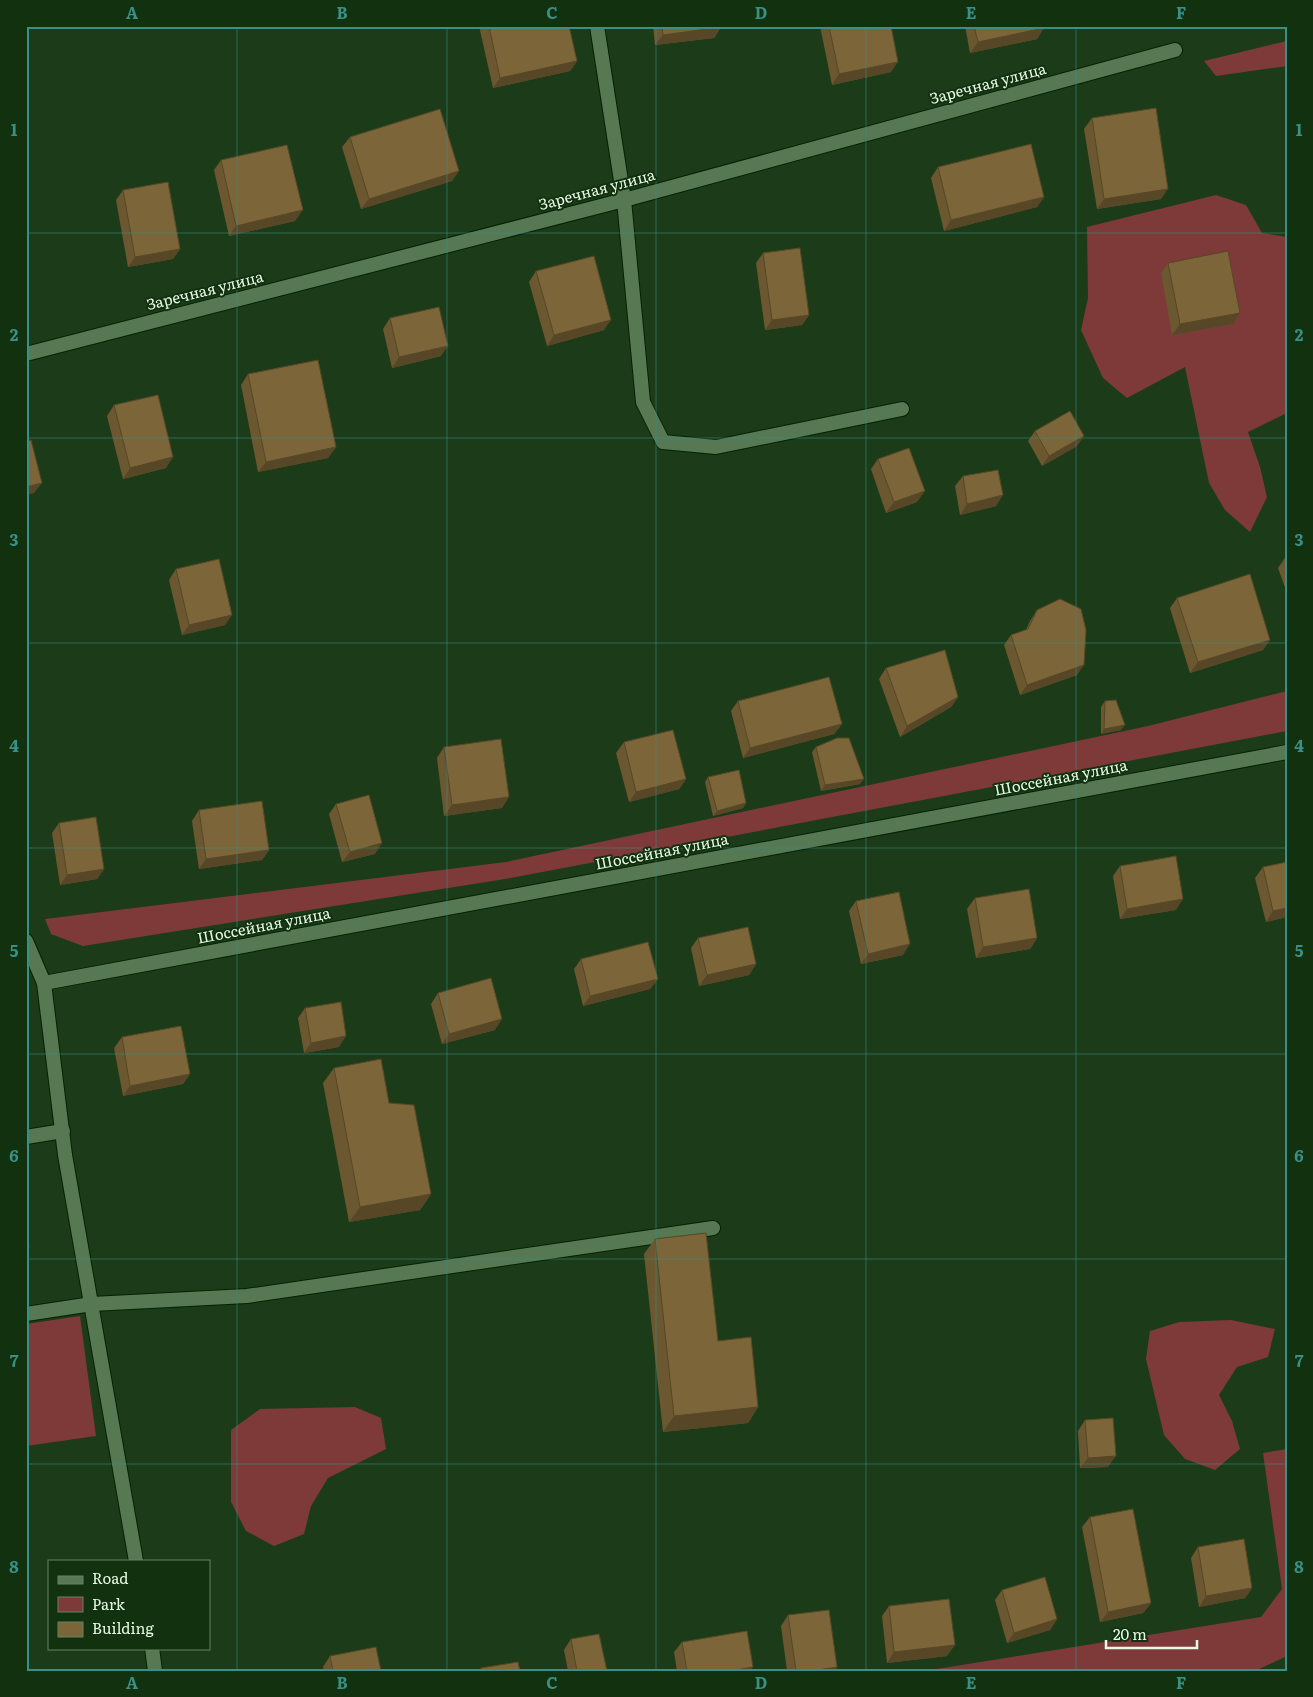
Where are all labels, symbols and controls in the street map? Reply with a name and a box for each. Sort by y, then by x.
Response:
text: A [126,0,138,24]
text: B [336,0,348,24]
text: C [546,0,558,24]
text: D [755,0,767,24]
text: E [966,0,977,24]
text: F [1176,0,1186,24]
street label: Заречная улица [927,56,1049,109]
text: 1 [11,117,18,141]
text: 1 [1296,117,1303,141]
street label: Заречная улица [536,162,658,215]
street label: Заречная улица [144,264,266,315]
text: 2 [10,322,19,346]
text: 2 [1295,322,1304,346]
text: 3 [10,527,19,551]
text: 3 [1295,527,1304,551]
text: 4 [9,733,19,757]
text: 4 [1294,733,1304,757]
street label: Шоссейная улица [992,752,1130,801]
street label: Шоссейная улица [593,826,731,875]
street label: Шоссейная улица [195,900,333,949]
text: 5 [10,938,19,962]
text: 5 [1295,938,1304,962]
text: 6 [9,1143,19,1167]
text: 6 [1294,1143,1304,1167]
text: 7 [10,1348,19,1372]
text: 7 [1295,1348,1304,1372]
text: 8 [9,1554,19,1578]
text: 8 [1294,1554,1304,1578]
legend [48,1560,210,1650]
text: Road [92,1566,128,1589]
text: Park [92,1592,126,1615]
text: Building [92,1616,154,1639]
scale bar [1106,1617,1197,1649]
text: 20 m [1113,1622,1147,1645]
text: A [126,1670,138,1694]
text: B [336,1670,348,1694]
text: C [546,1670,558,1694]
text: D [755,1670,767,1694]
text: E [966,1670,977,1694]
text: F [1176,1670,1186,1694]

